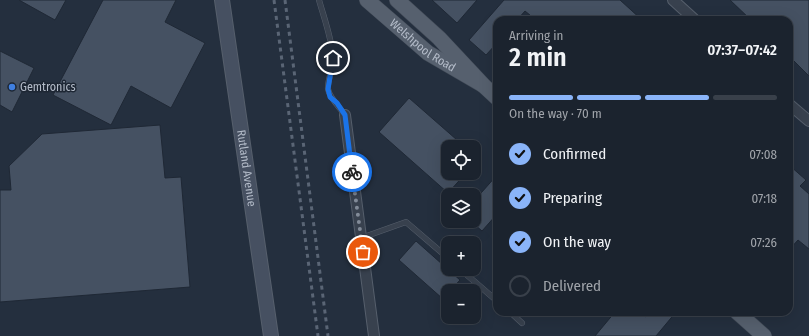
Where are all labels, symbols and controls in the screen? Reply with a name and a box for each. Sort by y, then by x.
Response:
street label: Welshpool Road [387,16,458,75]
text: Arriving in [509,28,563,43]
pin [316,41,350,75]
text: 07:37–07:42 [707,41,777,59]
text: 2 min [509,42,567,73]
icon: home [322,47,344,69]
place label: Gemtronics [20,80,76,94]
marker: Gemtronics [7,82,17,92]
text: On the way · 70 m [509,106,602,121]
street label: Rutland Avenue [234,129,259,208]
map controls [441,140,481,324]
button: locate [441,140,481,180]
icon: check [509,143,531,165]
text: Confirmed [543,145,606,163]
text: 07:08 [749,147,777,162]
courier [332,152,372,192]
icon: bike [341,161,363,183]
icon: check [509,187,531,209]
button: layers [441,188,481,228]
text: Preparing [543,189,602,207]
text: 07:18 [751,191,777,206]
icon: check [509,231,531,253]
text: On the way [543,233,611,251]
pin [346,235,380,269]
text: 07:26 [750,235,777,250]
button: + [441,236,481,276]
icon: bag [352,241,374,263]
text: Delivered [543,277,601,295]
button: − [441,284,481,324]

